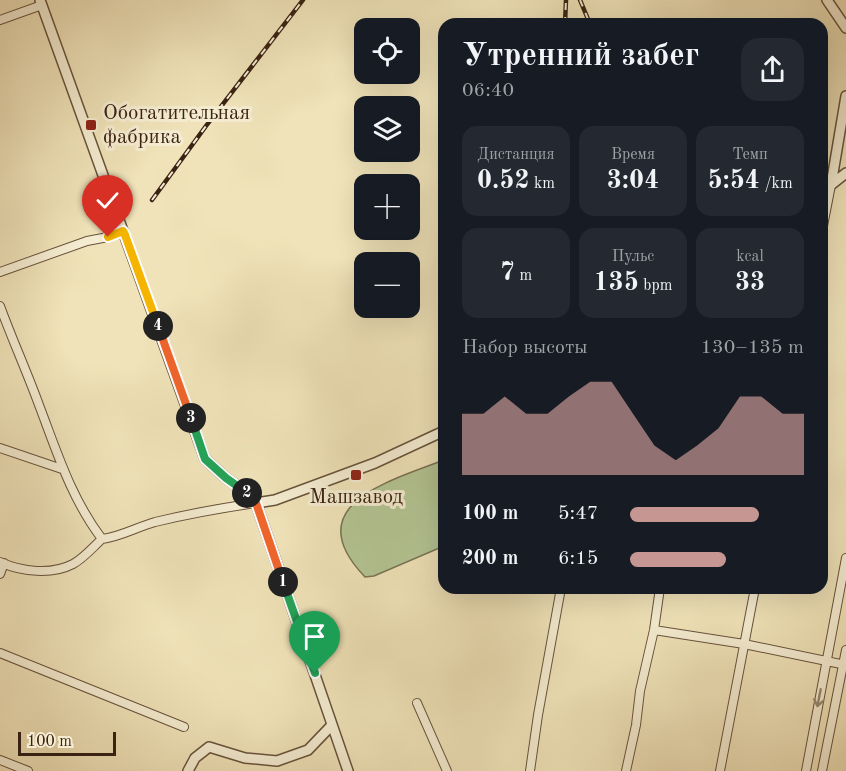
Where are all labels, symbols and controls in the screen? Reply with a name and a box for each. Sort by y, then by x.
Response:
map controls [354,18,420,318]
button: locate [354,18,420,84]
button: share [741,38,804,101]
text: Утренний забег [462,40,699,73]
text: 06:40 [462,81,514,101]
button: layers [354,96,420,162]
place label: Обогатительная фабрика [103,103,250,148]
marker: Обогатительная фабрика [84,118,98,132]
text: Дистанция [477,147,555,163]
text: Время [611,147,655,163]
text: Темп [732,147,768,163]
text: 0.52 [477,168,530,194]
text: 3:04 [607,168,659,194]
text: 5:54 [707,168,760,194]
button: + [354,174,420,240]
pin [82,175,133,237]
text: km [530,176,555,192]
text: /km [760,176,793,192]
icon: check [91,184,124,217]
text: Пульс [612,249,654,265]
text: kcal [736,249,764,265]
button: − [354,252,420,318]
text: 7 [500,260,515,286]
text: m [515,268,532,284]
text: 135 [594,270,639,296]
text: 33 [735,270,765,296]
text: bpm [639,278,672,294]
pin: 4 [143,311,173,341]
text: 4 [153,318,163,334]
text: Набор высоты [462,338,588,358]
text: 130–135 m [701,338,804,358]
pin: 3 [176,403,206,433]
text: 3 [186,410,196,426]
marker: Машзавод [349,468,363,482]
pin: 2 [232,478,262,508]
text: 2 [242,485,252,501]
place label: Машзавод [309,487,404,508]
text: 100 m [462,504,518,524]
text: 5:47 [558,504,598,524]
text: 200 m [462,549,518,569]
text: 6:15 [558,549,598,569]
pin: 1 [268,567,298,597]
text: 1 [278,574,288,590]
pin [289,611,340,673]
icon: arrive [298,620,331,653]
one-way arrow [813,688,824,708]
scale bar [18,729,116,756]
text: 100 m [27,734,72,750]

